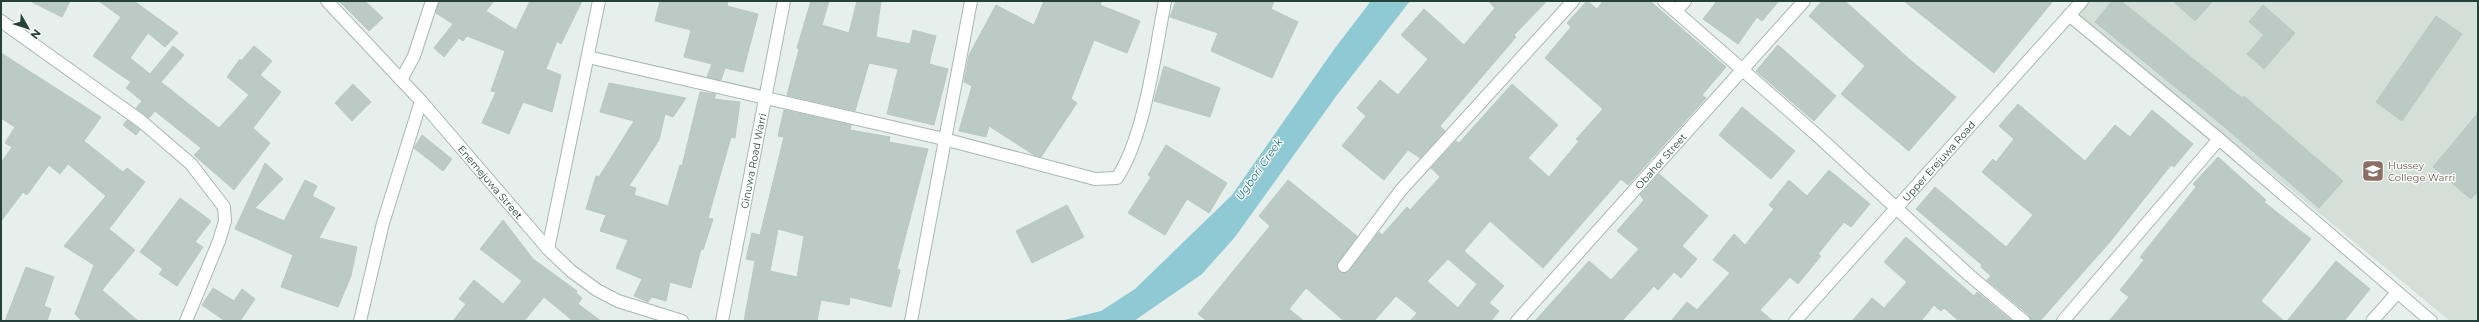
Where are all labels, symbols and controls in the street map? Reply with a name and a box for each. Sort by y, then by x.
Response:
north arrow [8,8,48,48]
text: N [28,26,44,42]
street label: Ginuwa Road Warri [737,112,769,210]
street label: Upper Erejuwa Road [1899,118,1978,204]
street label: Obahor Street [1632,130,1689,192]
water label: Ugbori Creek [1232,135,1286,203]
street label: Enemejuwa Street [455,142,526,222]
school or university icon: Hussey College Warri [2360,158,2386,184]
place label: Hussey College Warri [2388,159,2455,184]

